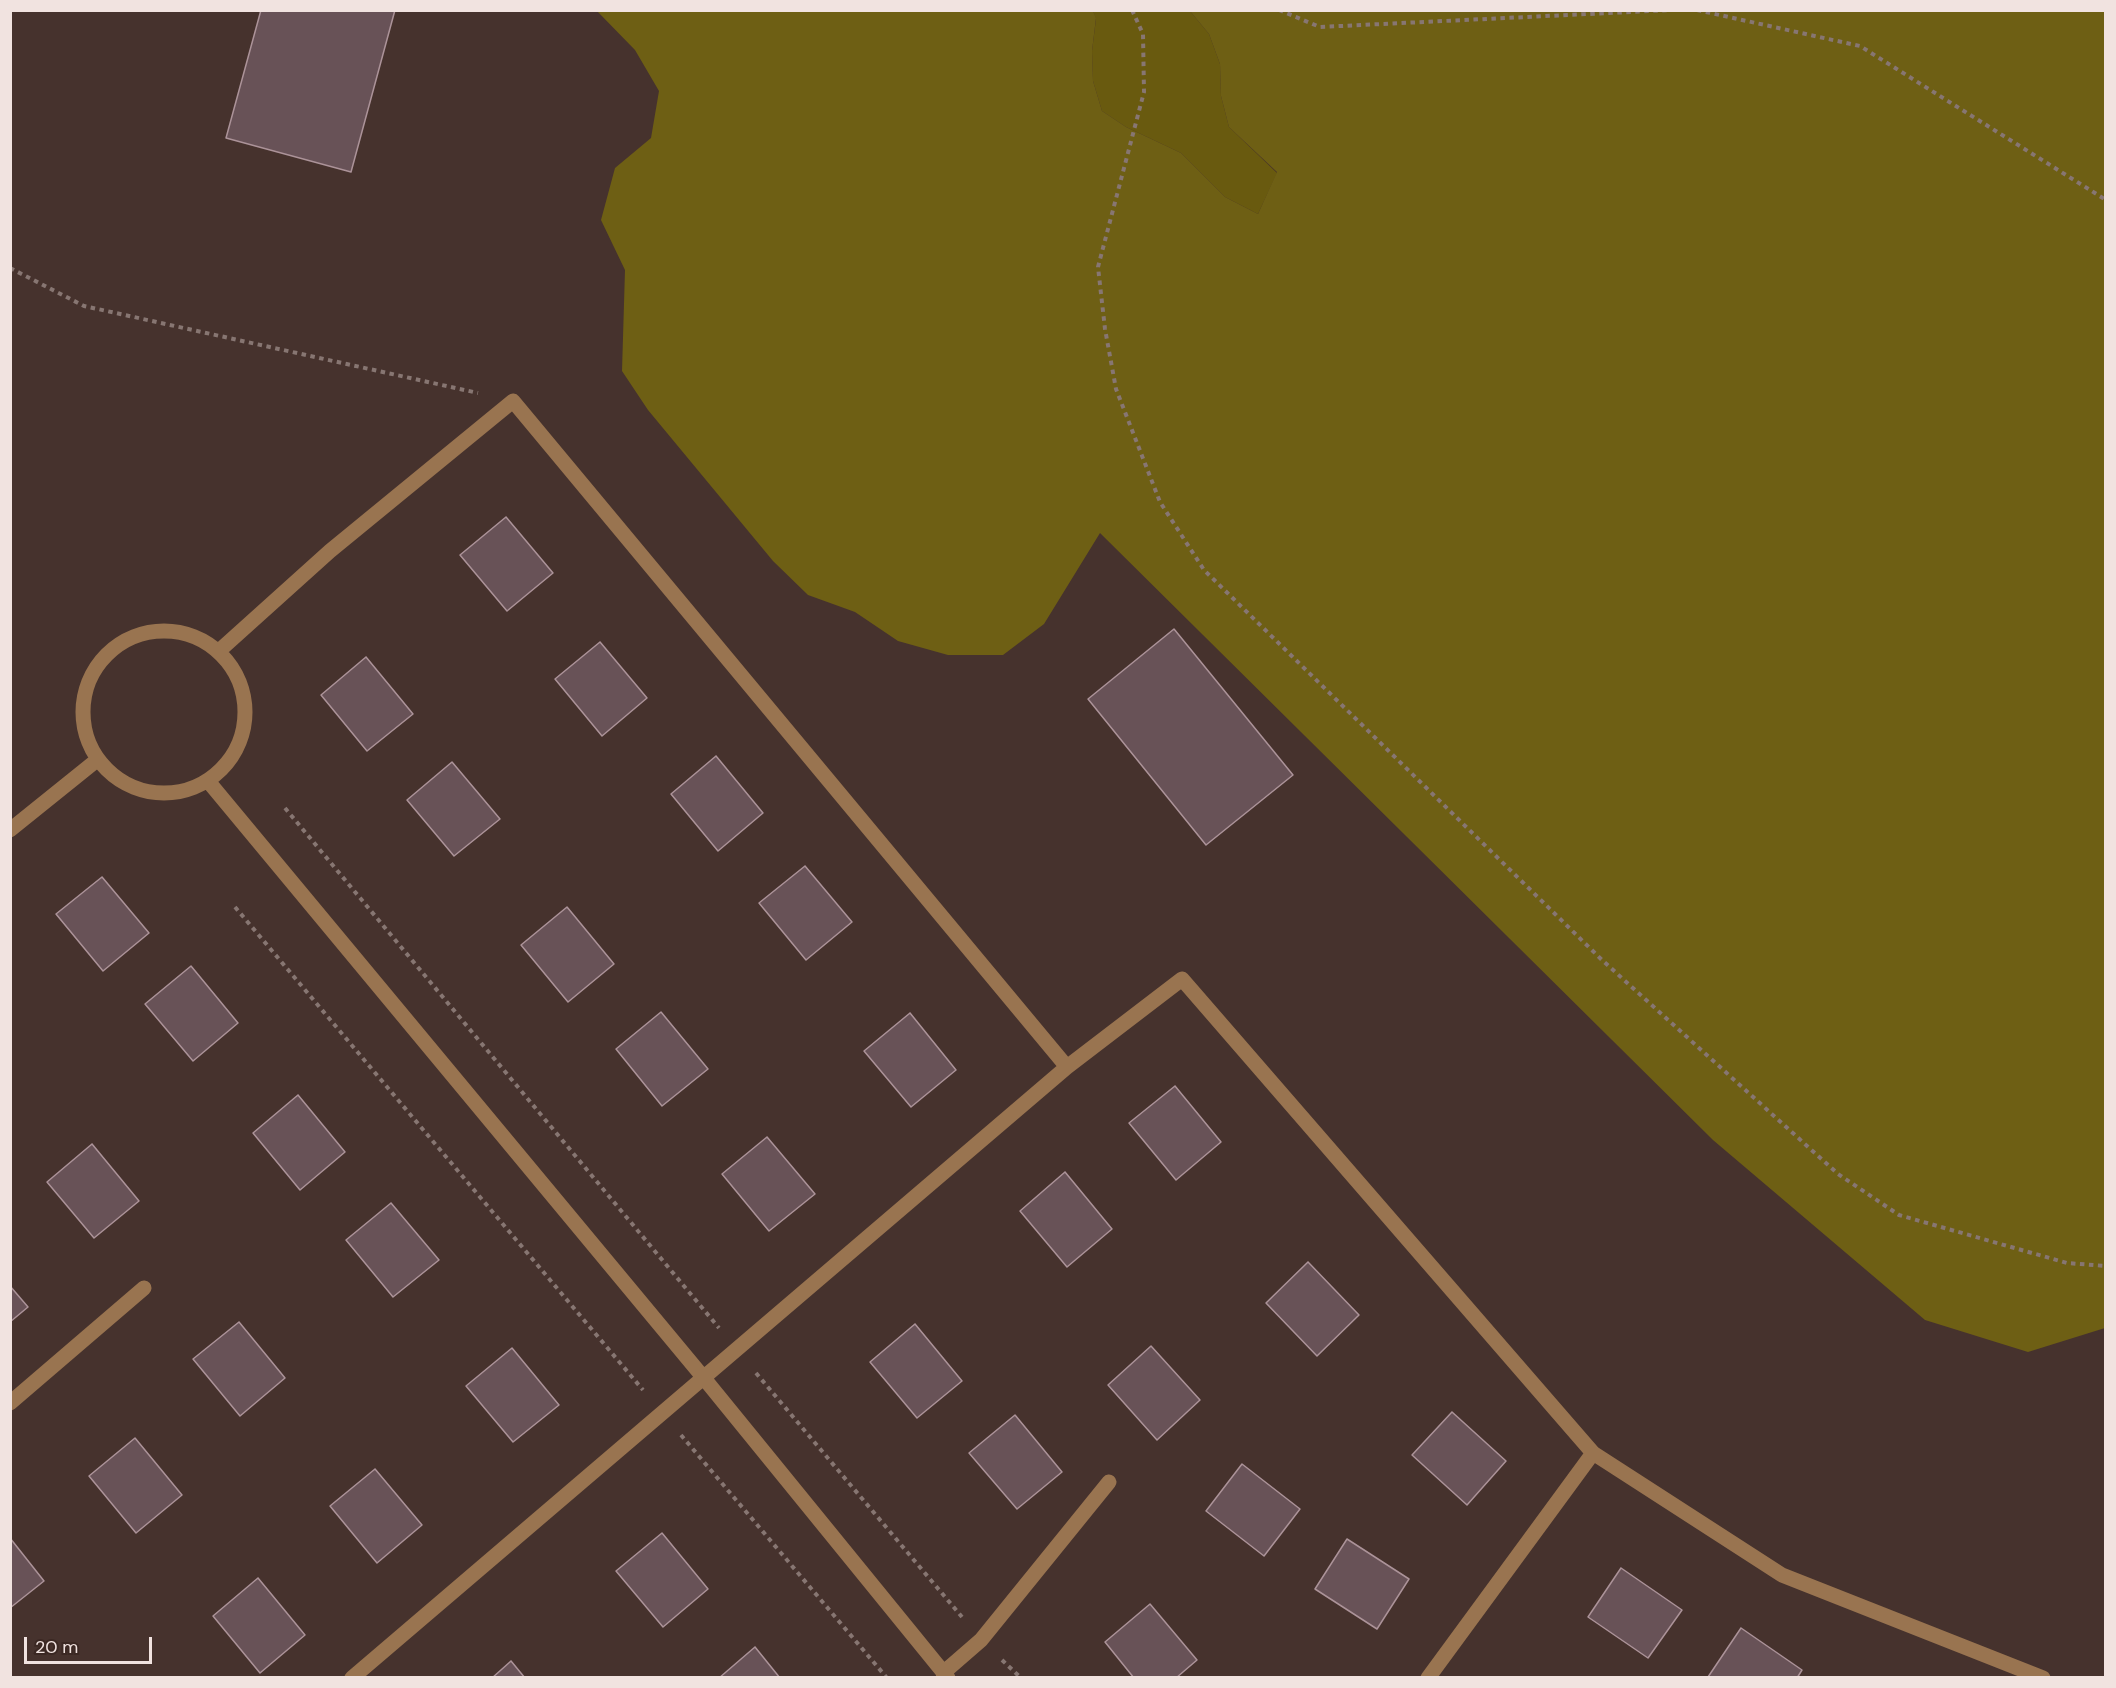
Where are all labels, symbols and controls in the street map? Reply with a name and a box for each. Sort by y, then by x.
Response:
scale bar [27,1625,154,1663]
text: 20 m [35,1635,78,1659]

